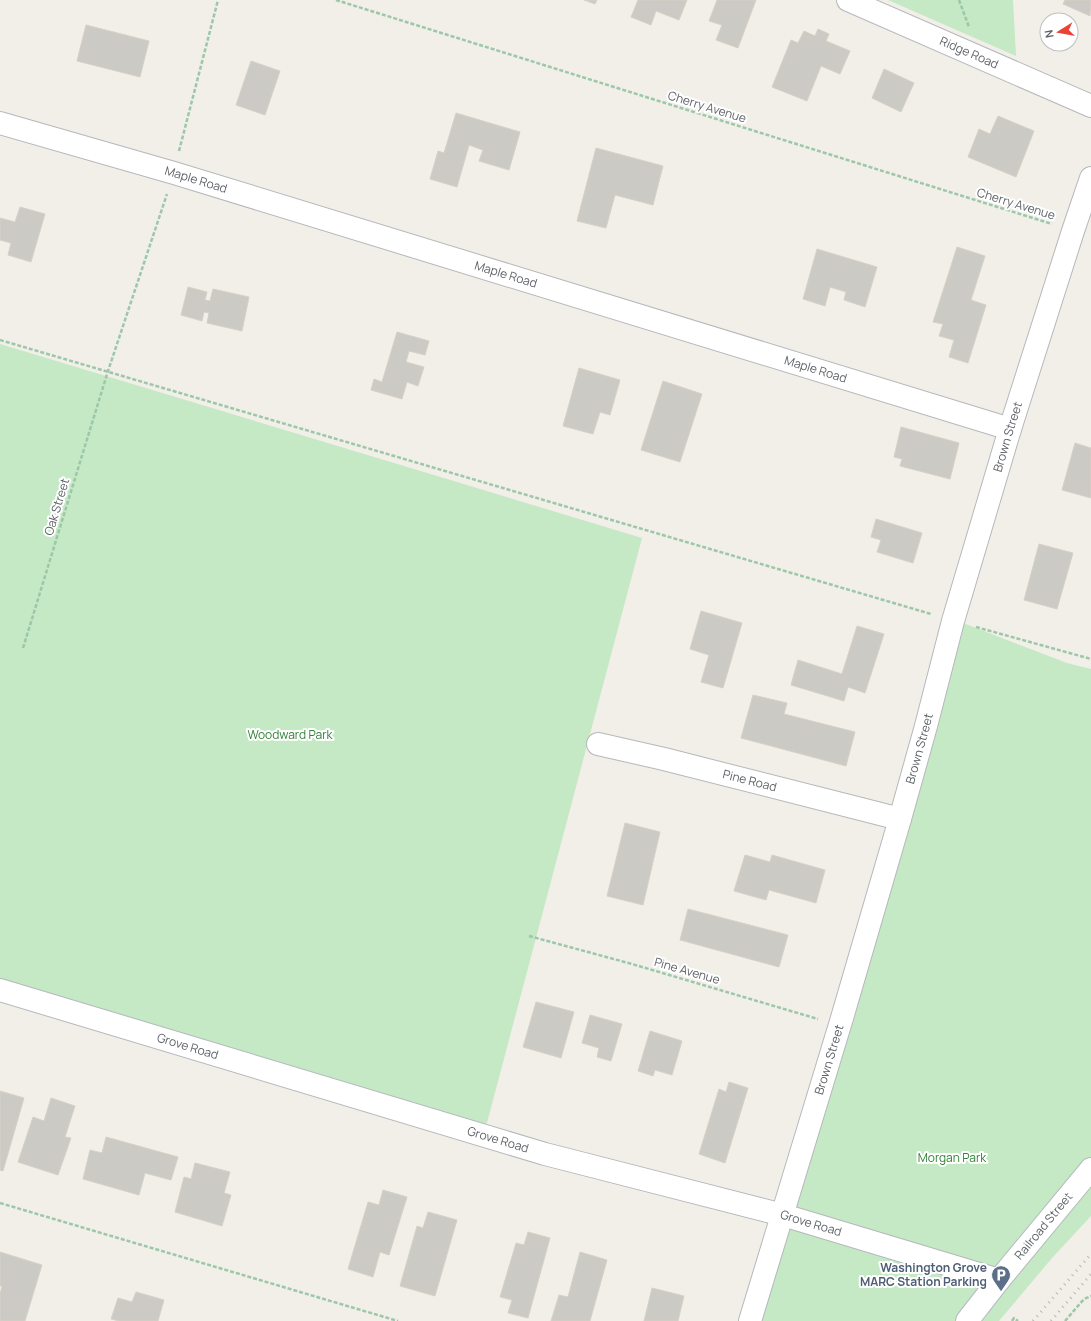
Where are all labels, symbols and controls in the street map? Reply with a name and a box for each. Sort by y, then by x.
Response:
north arrow [1039,12,1079,52]
text: N [1041,29,1057,39]
street label: Ridge Road [937,32,1001,73]
street label: Cherry Avenue [666,87,748,127]
street label: Maple Road [163,162,229,197]
street label: Cherry Avenue [975,184,1057,224]
street label: Maple Road [473,257,539,292]
street label: Maple Road [782,351,849,387]
street label: Brown Street [989,399,1026,474]
street label: Oak Street [40,476,73,538]
street label: Brown Street [901,711,937,786]
park label: Woodward Park [248,726,334,743]
street label: Pine Road [721,765,778,795]
street label: Pine Avenue [652,953,722,988]
street label: Brown Street [810,1022,848,1097]
street label: Grove Road [155,1029,221,1063]
street label: Grove Road [465,1122,531,1157]
park label: Morgan Park [918,1149,987,1166]
street label: Railroad Street [1010,1188,1076,1263]
street label: Grove Road [778,1206,844,1240]
place label: Washington Grove MARC Station Parking [860,1259,987,1290]
parking icon: Washington Grove MARC Station Parking [990,1264,1012,1292]

